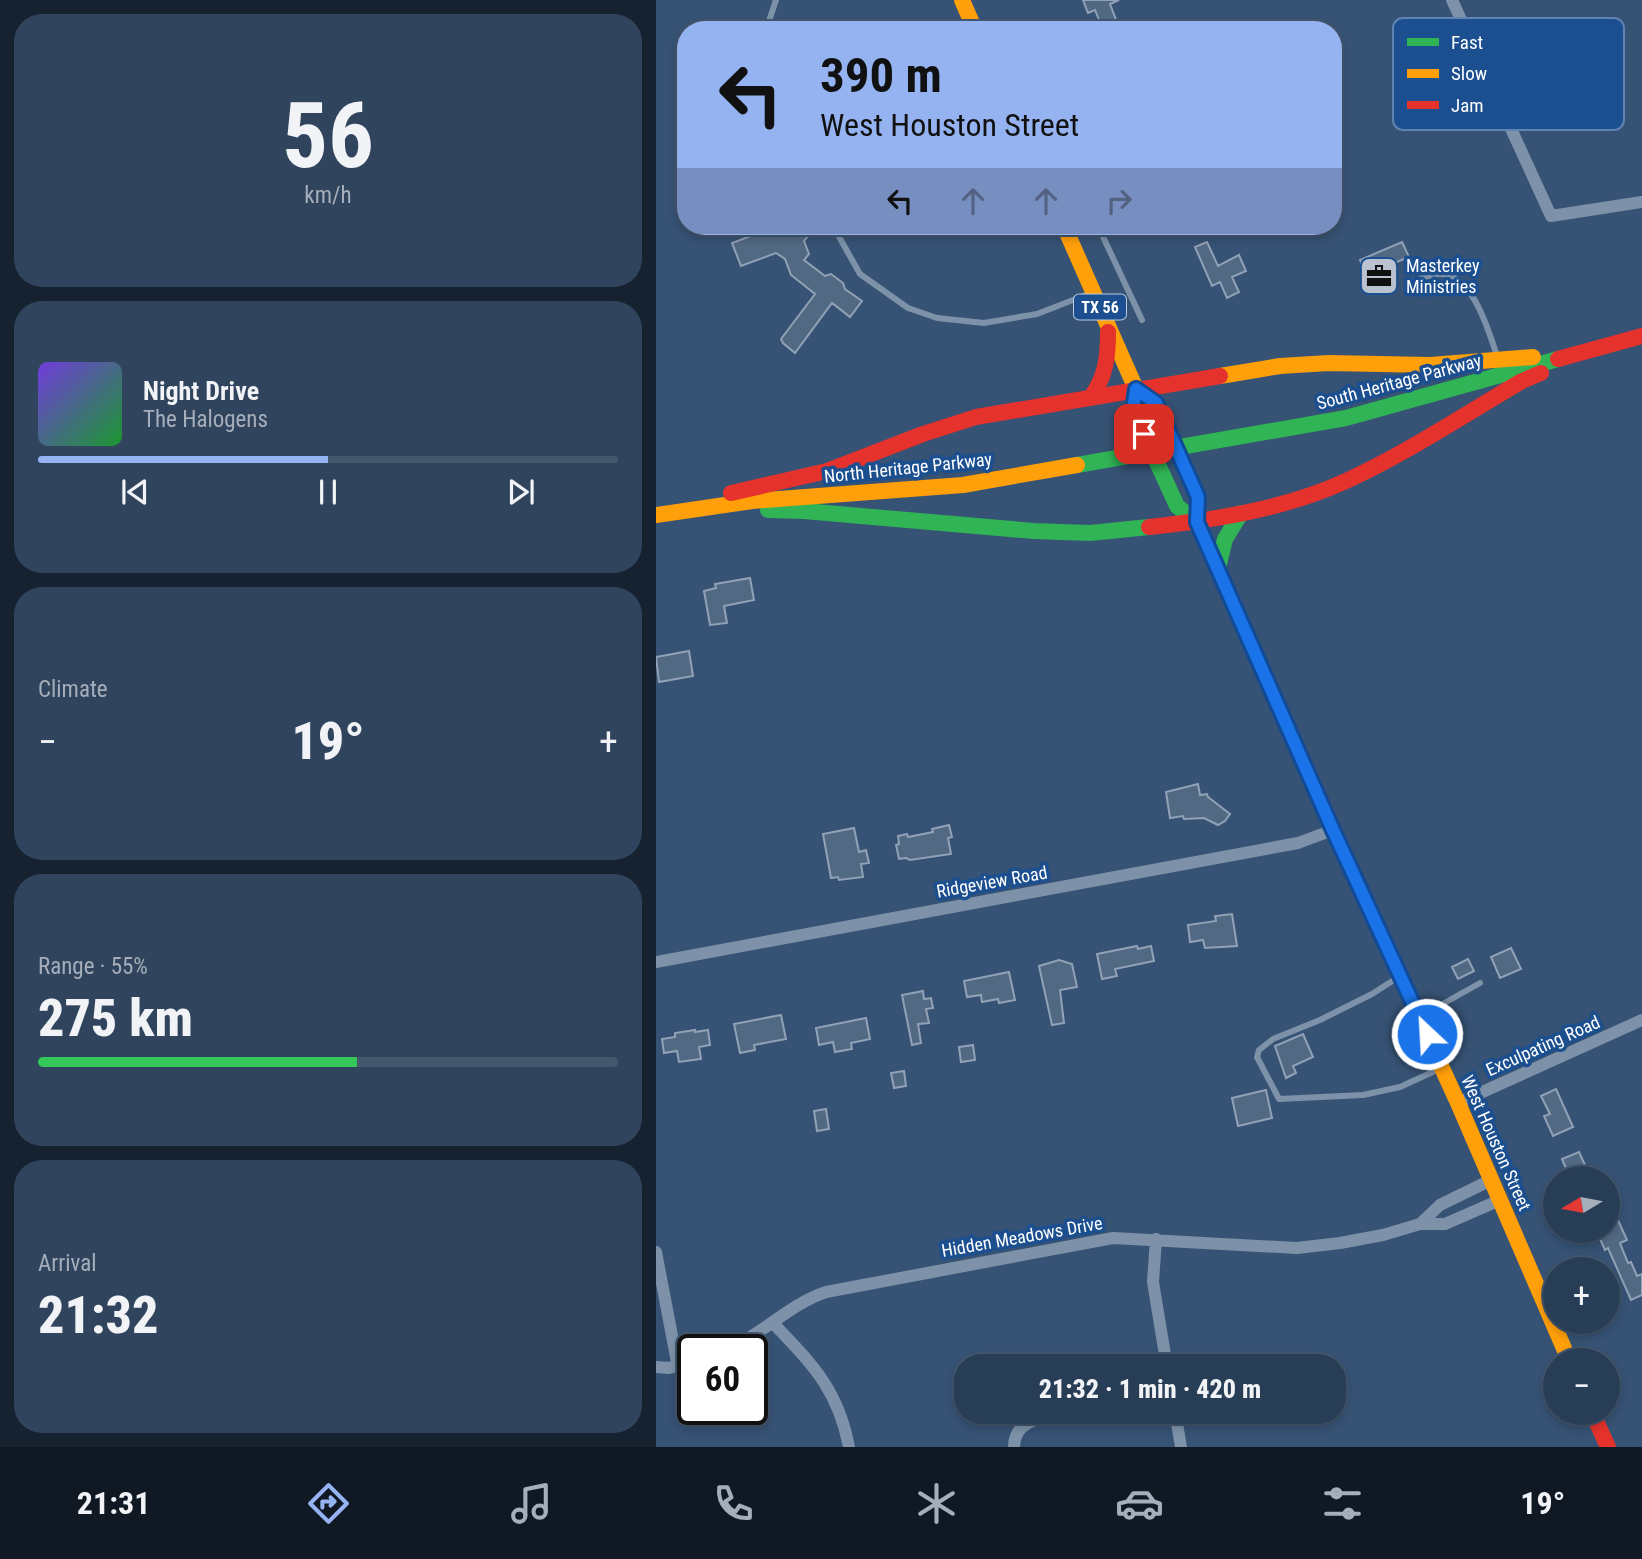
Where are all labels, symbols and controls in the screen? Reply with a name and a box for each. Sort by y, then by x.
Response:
legend [1393,18,1624,130]
text: Fast [1451,31,1483,54]
text: 390 m [820,47,942,104]
icon: left [705,49,796,140]
text: Slow [1451,62,1487,85]
text: 56 [282,83,374,189]
text: Jam [1451,94,1484,117]
text: West Houston Street [820,106,1079,144]
text: km/h [304,182,352,209]
icon: left [881,182,919,220]
icon: ahead [954,182,992,220]
icon: ahead [1027,182,1065,220]
icon: right [1100,182,1138,220]
office icon: Masterkey Ministries [1358,255,1400,297]
place label: Masterkey Ministries [1406,255,1480,297]
road number: TX 56 [1074,294,1126,320]
street label: South Heritage Parkway [1314,349,1484,414]
text: Night Drive [143,376,259,406]
pin [1114,404,1174,464]
text: The Halogens [143,406,268,433]
icon: arrive [1125,415,1163,453]
street label: North Heritage Parkway [823,448,993,487]
icon: previous [116,473,154,511]
icon: pause [309,473,347,511]
icon: next [502,473,540,511]
text: Climate [38,676,108,703]
text: 19° [291,711,365,772]
text: − [38,720,57,764]
text: + [599,720,618,764]
street label: Ridgeview Road [935,861,1049,902]
text: Range · 55% [38,953,148,980]
text: 275 km [38,988,193,1049]
position arrow [1390,997,1464,1071]
street label: Exculpating Road [1482,1011,1603,1080]
street label: West Houston Street [1457,1072,1536,1214]
north arrow [1543,1166,1620,1242]
map controls [1543,1166,1620,1425]
street label: Hidden Meadows Drive [940,1212,1104,1261]
text: Arrival [38,1250,97,1277]
button: + [1543,1257,1620,1334]
text: 21:32 [38,1285,158,1346]
speed limit sign: 60 [677,1334,768,1425]
button: − [1543,1348,1620,1425]
text: 21:32 · 1 min · 420 m [1039,1374,1261,1404]
icon: directions [304,1479,353,1528]
icon: music [507,1479,556,1528]
icon: phone [709,1479,758,1528]
icon: climate [912,1479,961,1528]
icon: car [1115,1479,1164,1528]
icon: filters [1318,1479,1367,1528]
text: 21:31 [77,1484,150,1522]
text: 19° [1520,1484,1565,1522]

